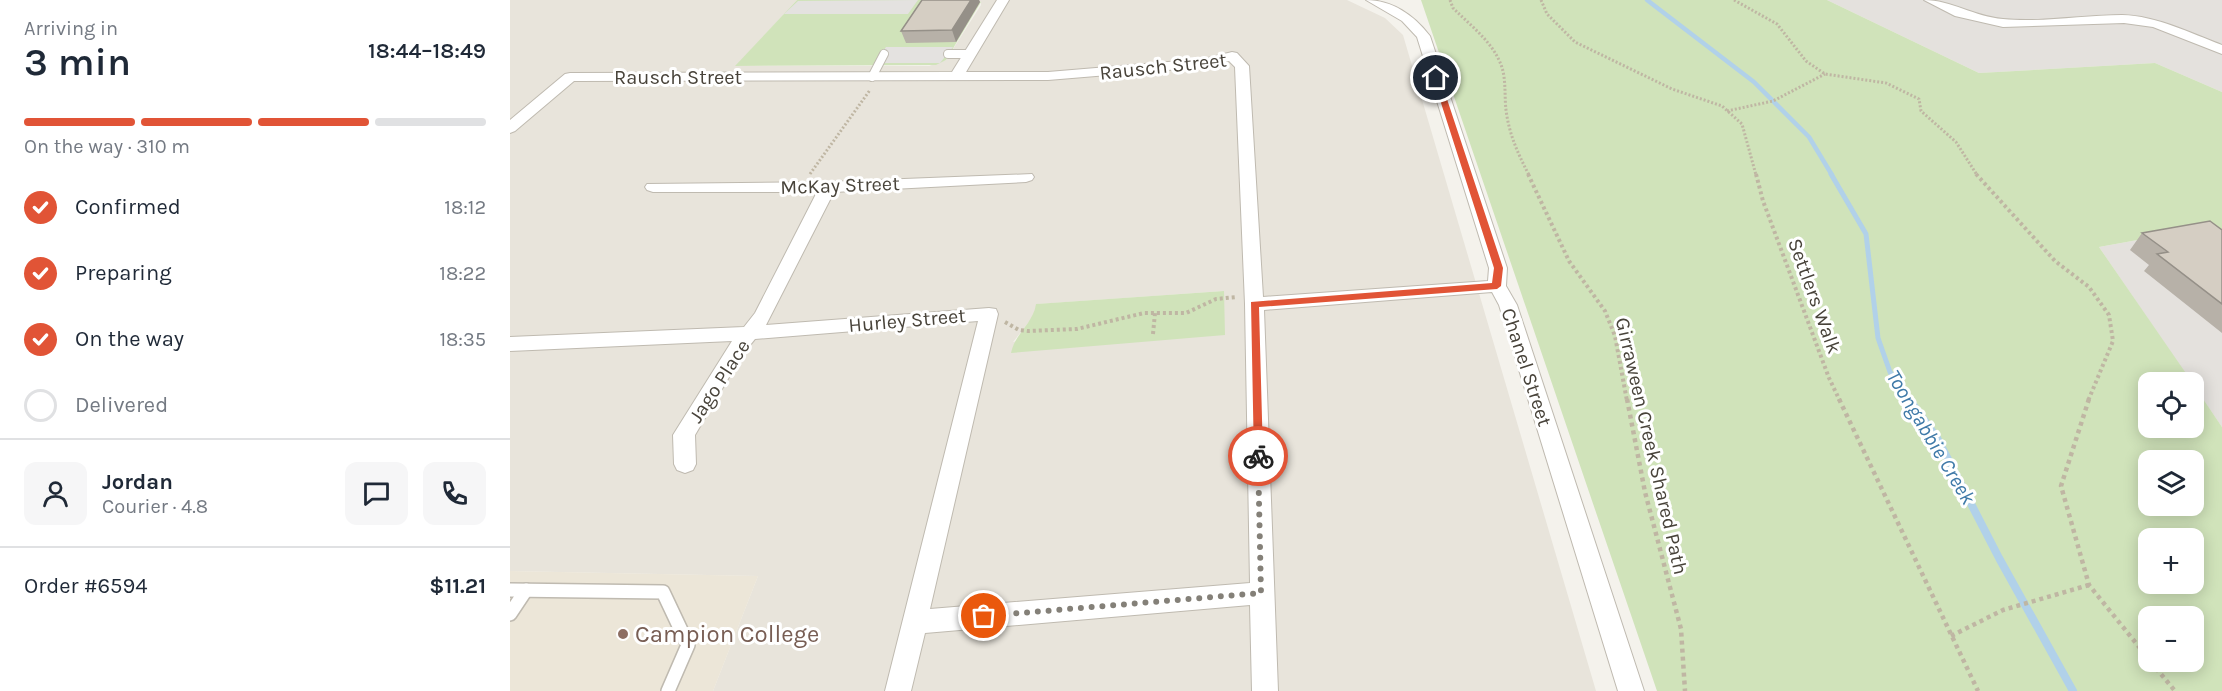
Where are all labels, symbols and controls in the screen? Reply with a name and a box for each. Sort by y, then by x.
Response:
text: Arriving in [24,17,118,40]
text: 18:44–18:49 [368,38,486,64]
text: 3 min [24,39,131,85]
street label: Rausch Street [1098,48,1228,85]
pin [1410,52,1461,103]
icon: home [1419,61,1452,94]
street label: Rausch Street [614,66,742,89]
text: On the way · 310 m [24,135,190,158]
street label: McKay Street [780,172,901,199]
icon: check [24,191,57,224]
text: Confirmed [75,194,181,220]
text: 18:12 [444,196,486,219]
street label: Settlers Walk [1783,235,1846,357]
icon: check [24,257,57,290]
text: Preparing [75,260,172,286]
text: 18:22 [439,262,486,285]
street label: Hurley Street [847,304,967,337]
street label: Chanel Street [1497,305,1557,430]
street label: Girraween Creek Shared Path [1611,315,1692,577]
icon: check [24,323,57,356]
text: On the way [75,326,184,352]
text: 18:35 [439,328,486,351]
street label: Jago Place [684,335,755,427]
water label: Toongabbie Creek [1882,366,1981,509]
map controls [2138,372,2204,672]
button: locate [2138,372,2204,438]
text: Delivered [75,392,168,418]
courier [1228,426,1288,486]
icon: bike [1242,440,1275,473]
button: layers [2138,450,2204,516]
button: person [24,462,87,525]
button: chat [345,462,408,525]
button: phone [423,462,486,525]
text: Jordan [102,469,173,495]
text: Courier · 4.8 [102,495,208,518]
button: + [2138,528,2204,594]
text: Order #6594 [24,573,148,599]
text: $11.21 [429,573,486,599]
pin [958,590,1009,641]
icon: bag [967,599,1000,632]
button: − [2138,606,2204,672]
place label: Campion College [635,620,819,648]
marker: Campion College [616,627,630,641]

